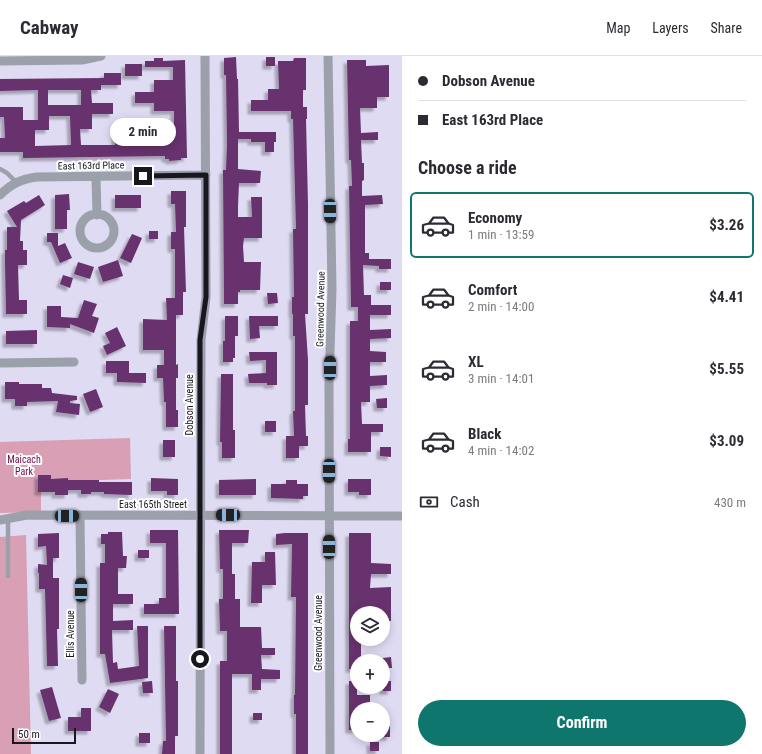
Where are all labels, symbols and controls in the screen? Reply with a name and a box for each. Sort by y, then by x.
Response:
text: Cabway [20,16,79,39]
text: Map [606,20,630,36]
text: Layers [652,20,689,36]
text: Share [711,20,742,36]
text: Dobson Avenue [442,72,535,90]
text: East 163rd Place [442,111,543,129]
callout: 2 min [110,118,176,146]
text: 2 min [129,124,157,139]
text: Choose a ride [418,157,517,178]
street label: East 163rd Place [58,159,125,172]
route end [134,167,152,185]
car [324,199,336,223]
icon: car [420,207,456,243]
text: Economy [468,209,522,227]
text: $3.26 [709,216,744,234]
text: 1 min · 13:59 [468,227,534,242]
street label: Greenwood Avenue [314,271,327,347]
icon: car [420,279,456,315]
text: Comfort [468,281,517,299]
text: $4.41 [709,288,744,306]
text: 2 min · 14:00 [468,299,534,314]
icon: car [420,351,456,387]
text: XL [468,353,484,371]
car [324,356,336,380]
text: $5.55 [709,360,744,378]
text: 3 min · 14:01 [468,371,534,386]
street label: Dobson Avenue [184,374,195,436]
icon: car [420,423,456,459]
text: Black [468,425,501,443]
text: $3.09 [709,432,744,450]
text: 4 min · 14:02 [468,443,534,458]
park label: Maicach Park [7,454,41,477]
car [323,459,335,483]
icon: cash [418,491,440,513]
text: Cash [450,493,480,511]
text: 430 m [714,495,746,510]
street label: East 165th Street [119,499,187,510]
car [216,509,240,521]
car [55,510,79,522]
car [323,535,335,559]
car [75,578,87,602]
street label: Greenwood Avenue [313,595,324,671]
map controls [350,606,390,742]
button: layers [350,606,390,646]
street label: Ellis Avenue [65,610,76,658]
route start [191,650,209,668]
button: + [350,654,390,694]
button: Confirm [418,700,746,746]
button: − [350,702,390,742]
scale bar [12,726,76,745]
text: 50 m [18,728,40,741]

